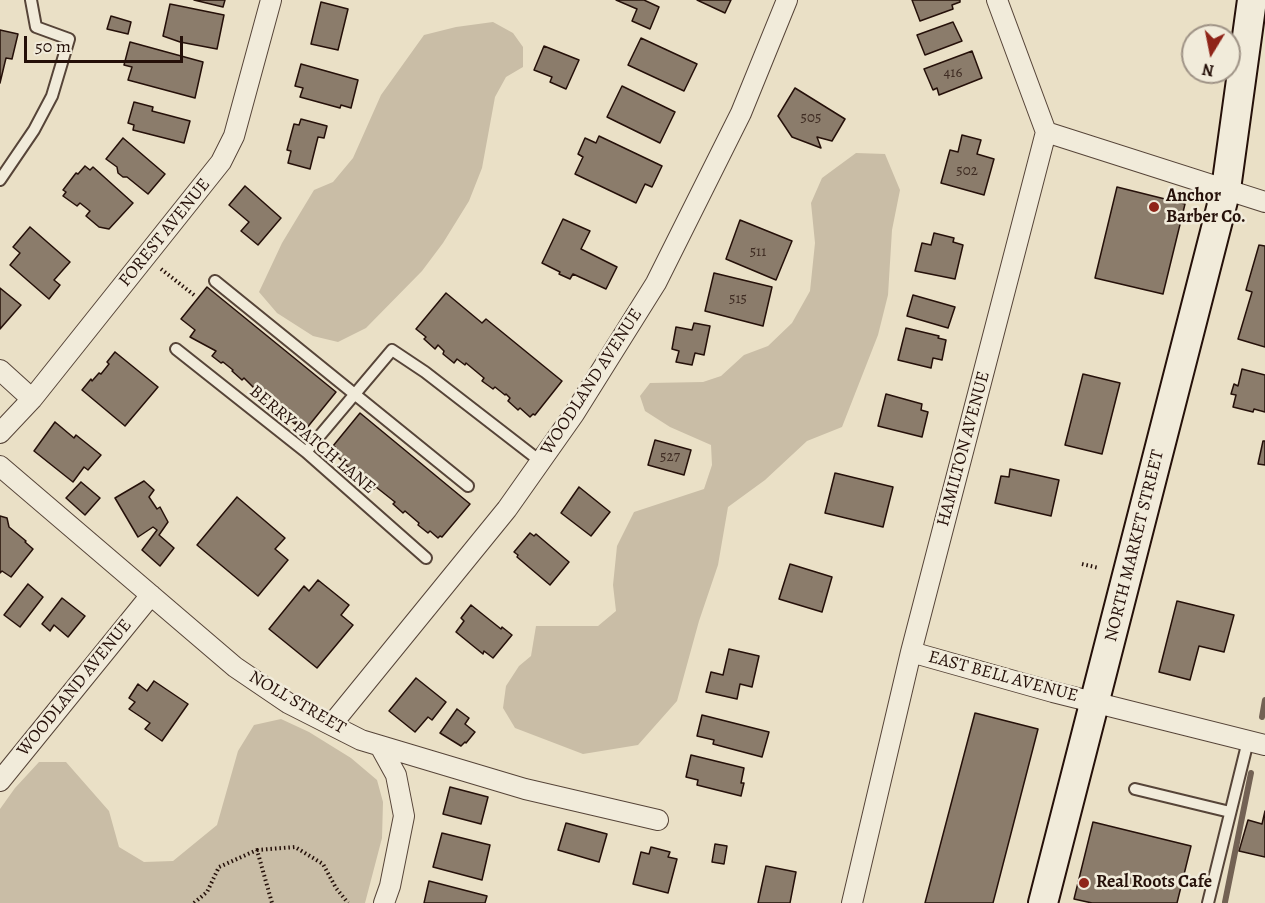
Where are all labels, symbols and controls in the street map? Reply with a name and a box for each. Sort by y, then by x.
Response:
scale bar [27,24,186,62]
north arrow [1181,24,1241,84]
text: 50 m [35,34,71,58]
text: N [1201,58,1216,82]
house number: 416 [944,64,962,82]
house number: 505 [801,109,821,127]
house number: 502 [956,162,978,180]
street label: FOREST AVENUE [115,174,215,292]
place label: Anchor Barber Co. [1166,186,1246,228]
marker: Anchor Barber Co. [1147,200,1161,214]
house number: 511 [750,243,766,261]
house number: 515 [729,290,747,308]
street label: WOODLAND AVENUE [537,305,647,459]
street label: HAMILTON AVENUE [933,369,995,529]
street label: BERRY PATCH LANE [245,381,379,499]
house number: 527 [660,448,680,466]
street label: NORTH MARKET STREET [1101,448,1169,644]
street label: WOODLAND AVENUE [13,615,137,761]
street label: EAST BELL AVENUE [926,647,1080,707]
street label: NOLL STREET [245,667,349,739]
place label: Real Roots Cafe [1096,872,1212,894]
marker: Real Roots Cafe [1077,876,1091,890]

